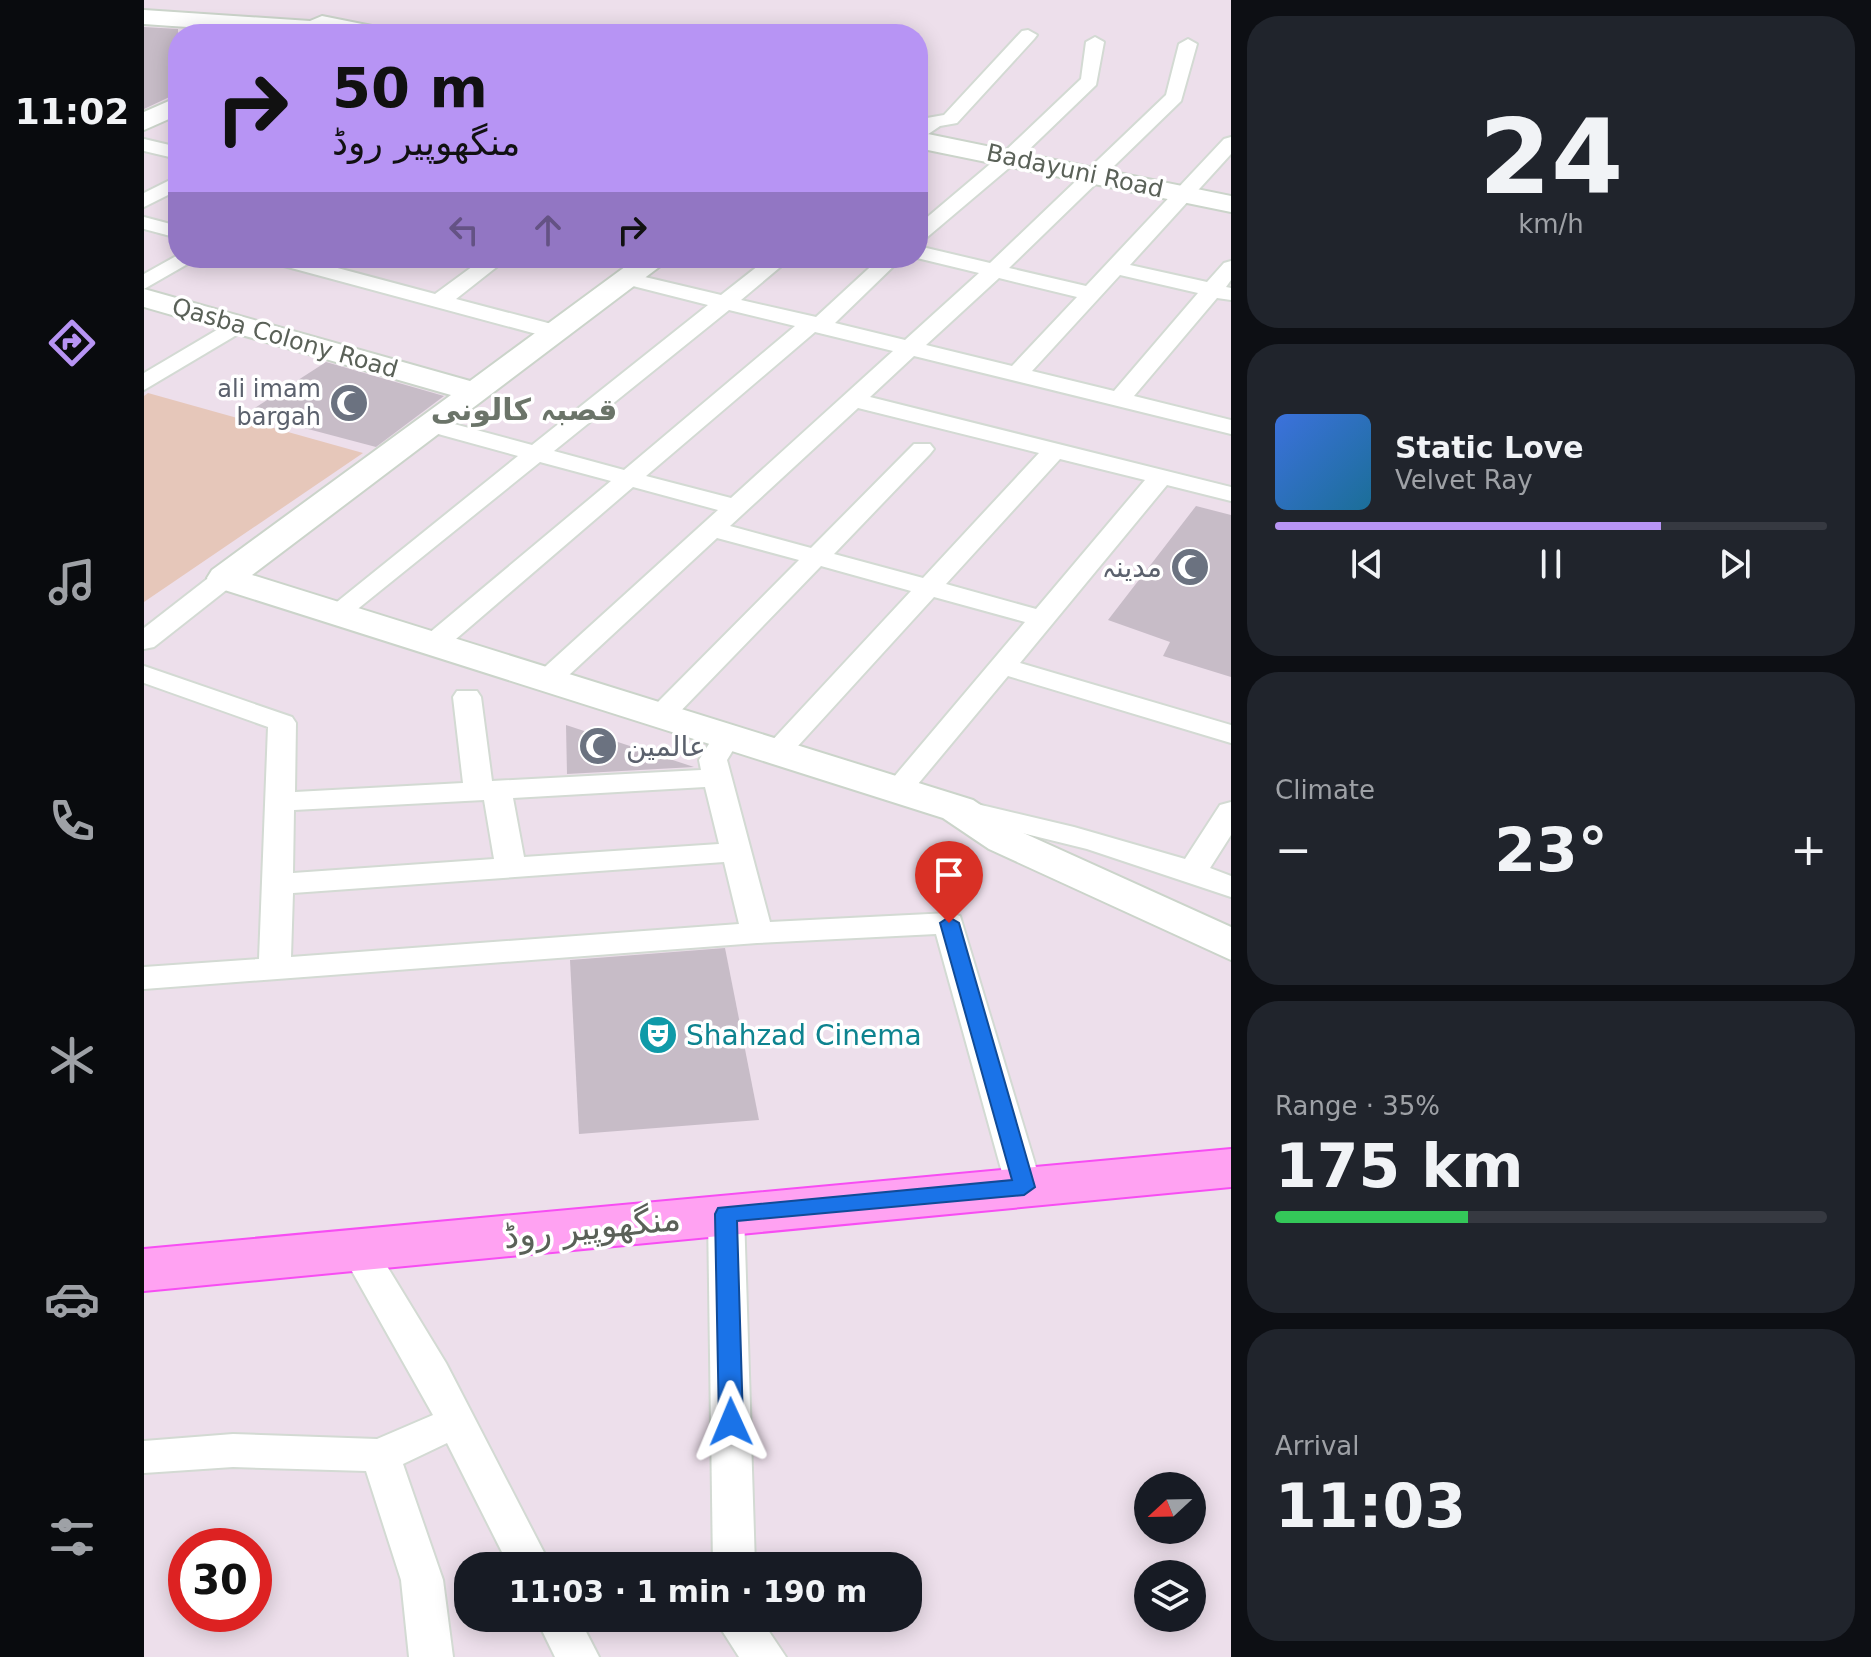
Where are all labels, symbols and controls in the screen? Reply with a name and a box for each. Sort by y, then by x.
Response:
text: 50 m [332,55,488,120]
icon: right [200,56,304,160]
text: 11:02 [15,91,129,132]
text: 24 [1479,96,1623,218]
text: منگھوپیر روڈ [332,122,520,163]
street label: Badayuni Road [984,139,1166,203]
icon: left [442,208,486,252]
icon: ahead [526,208,570,252]
icon: right [610,208,654,252]
text: km/h [1518,209,1584,239]
street label: Qasba Colony Road [169,292,401,384]
icon: directions [44,315,100,371]
place label: ali imam bargah [217,375,321,431]
mosque icon: ali imam bargah [328,382,370,424]
district label: قصبہ کالونی [431,392,617,427]
text: Static Love [1395,430,1584,465]
text: Velvet Ray [1395,465,1533,495]
icon: previous [1345,542,1389,586]
icon: pause [1529,542,1573,586]
icon: next [1713,542,1757,586]
mosque icon: مدینہ [1169,546,1211,588]
place label: مدینہ [1103,551,1162,584]
icon: music [44,554,100,610]
mosque icon: عالمین [577,725,619,767]
place label: عالمین [626,730,706,763]
text: Climate [1275,775,1375,805]
icon: phone [44,793,100,849]
text: 23° [1494,815,1608,885]
text: − [1275,824,1312,875]
text: + [1790,824,1827,875]
pin [915,841,983,923]
icon: arrive [927,853,971,897]
theatre icon: Shahzad Cinema [637,1014,679,1056]
place label: Shahzad Cinema [686,1019,922,1052]
icon: climate [44,1032,100,1088]
text: Range · 35% [1275,1091,1440,1121]
text: 175 km [1275,1131,1524,1201]
street label: منگھوپیر روڈ [502,1198,683,1257]
icon: car [44,1271,100,1327]
position arrow [689,1380,773,1464]
text: Arrival [1275,1431,1359,1461]
text: 11:03 [1275,1471,1466,1541]
north arrow [1134,1472,1206,1544]
map controls [1134,1472,1206,1632]
icon: filters [44,1509,100,1565]
speed limit sign: 30 [168,1528,272,1632]
button: layers [1134,1560,1206,1632]
text: 11:03 · 1 min · 190 m [509,1574,867,1609]

